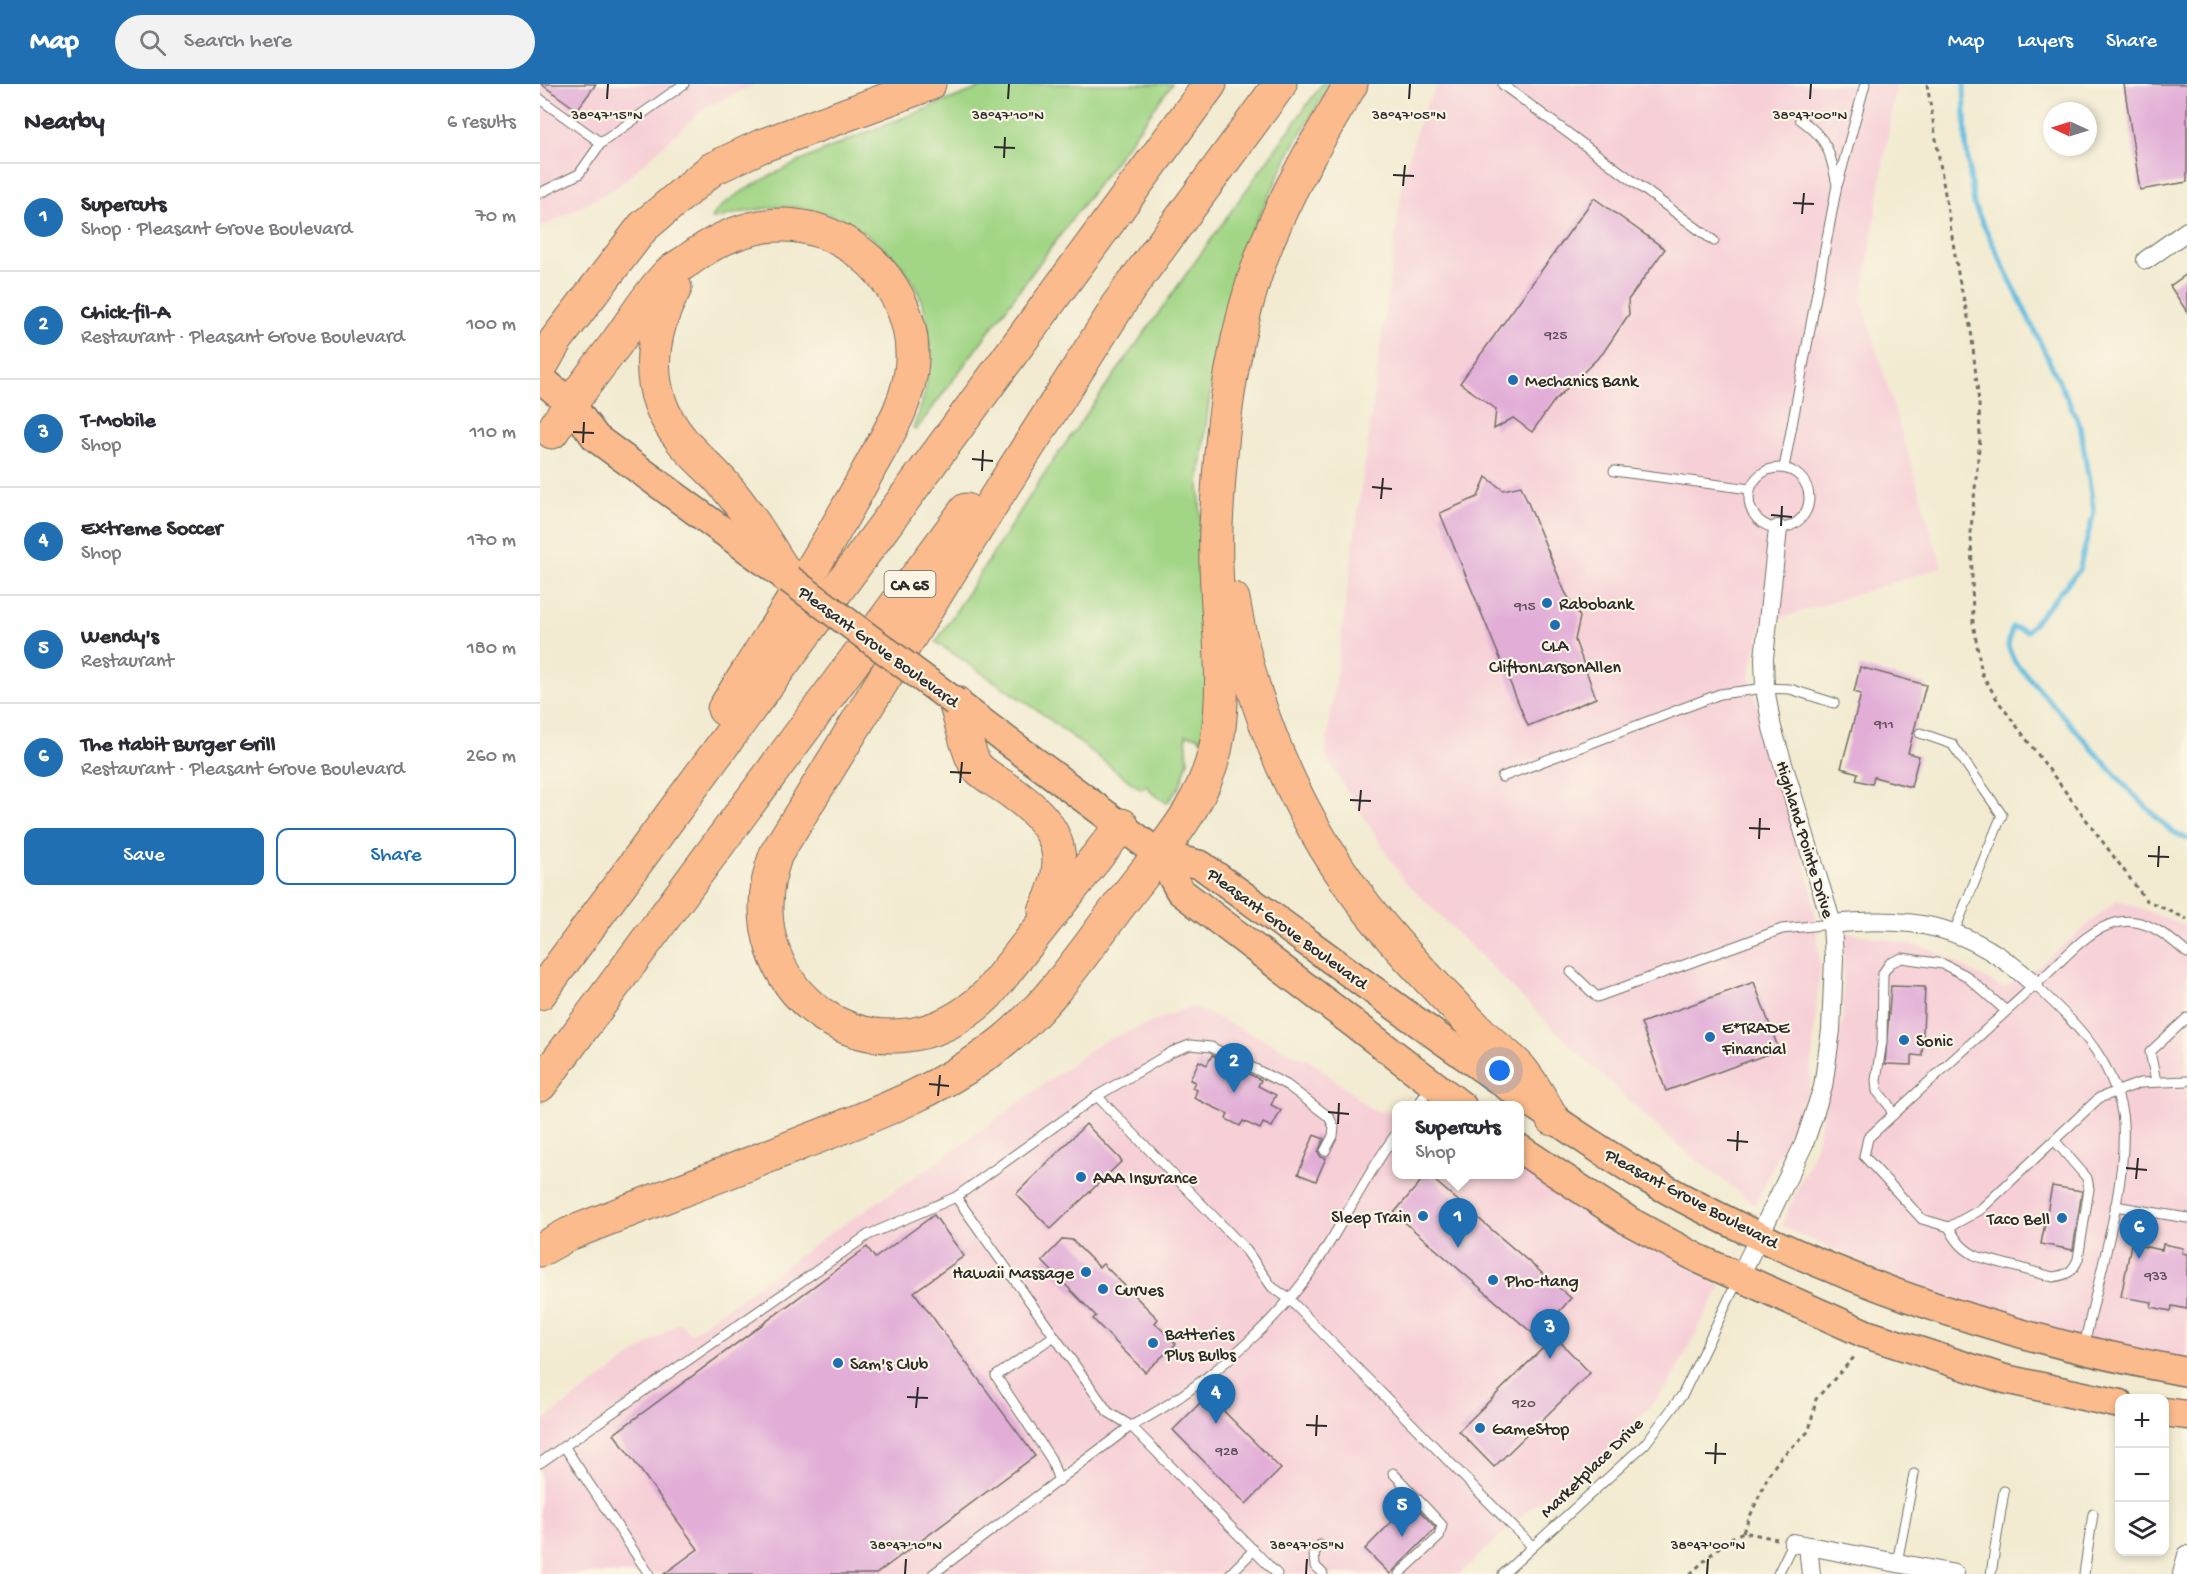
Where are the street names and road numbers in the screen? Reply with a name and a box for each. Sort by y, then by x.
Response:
road number: CA 65 [884,571,935,597]
street label: Pleasant Grove Boulevard [792,582,963,714]
street label: Highland Pointe Drive [1770,759,1838,922]
street label: Pleasant Grove Boulevard [1201,864,1372,996]
street label: Pleasant Grove Boulevard [1600,1145,1783,1256]
street label: Marketplace Drive [1537,1414,1649,1523]

